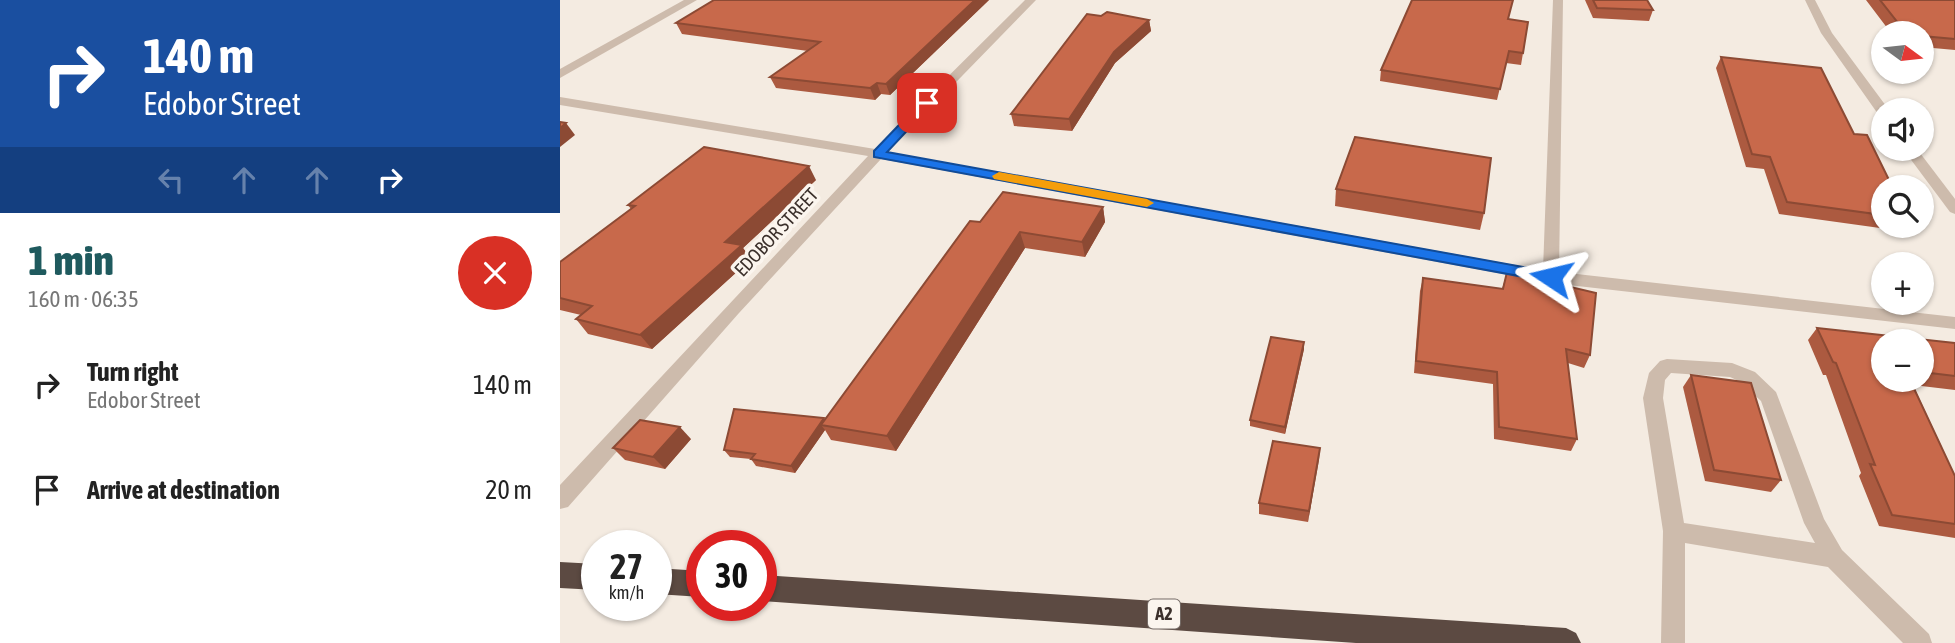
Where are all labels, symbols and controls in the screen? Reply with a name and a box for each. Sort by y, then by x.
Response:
north arrow [1871,21,1934,84]
map controls [1871,21,1934,392]
text: 140 m [143,27,254,83]
icon: right [28,28,119,119]
pin [897,73,957,133]
icon: arrive [908,84,946,122]
text: Edobor Street [143,85,301,122]
button: sound [1871,98,1934,161]
icon: left [152,161,190,199]
icon: ahead [225,161,263,199]
icon: ahead [298,161,336,199]
icon: right [371,161,409,199]
button: search [1871,175,1934,238]
street label: EDOBOR STREET [730,183,823,281]
text: 1 min [28,236,114,284]
button: close [458,236,532,310]
position arrow [1514,240,1588,314]
button: + [1871,252,1934,315]
text: 160 m · 06:35 [28,286,139,312]
button: − [1871,329,1934,392]
text: Turn right [87,357,178,387]
icon: right [28,366,66,404]
text: 140 m [473,370,532,400]
text: Edobor Street [87,387,201,413]
icon: arrive [28,471,66,509]
text: Arrive at destination [87,475,280,505]
text: 20 m [485,475,532,505]
speed limit sign: 30 [686,530,777,621]
text: 27 [610,546,643,586]
text: km/h [609,582,644,603]
road number: A2 [1148,600,1180,628]

